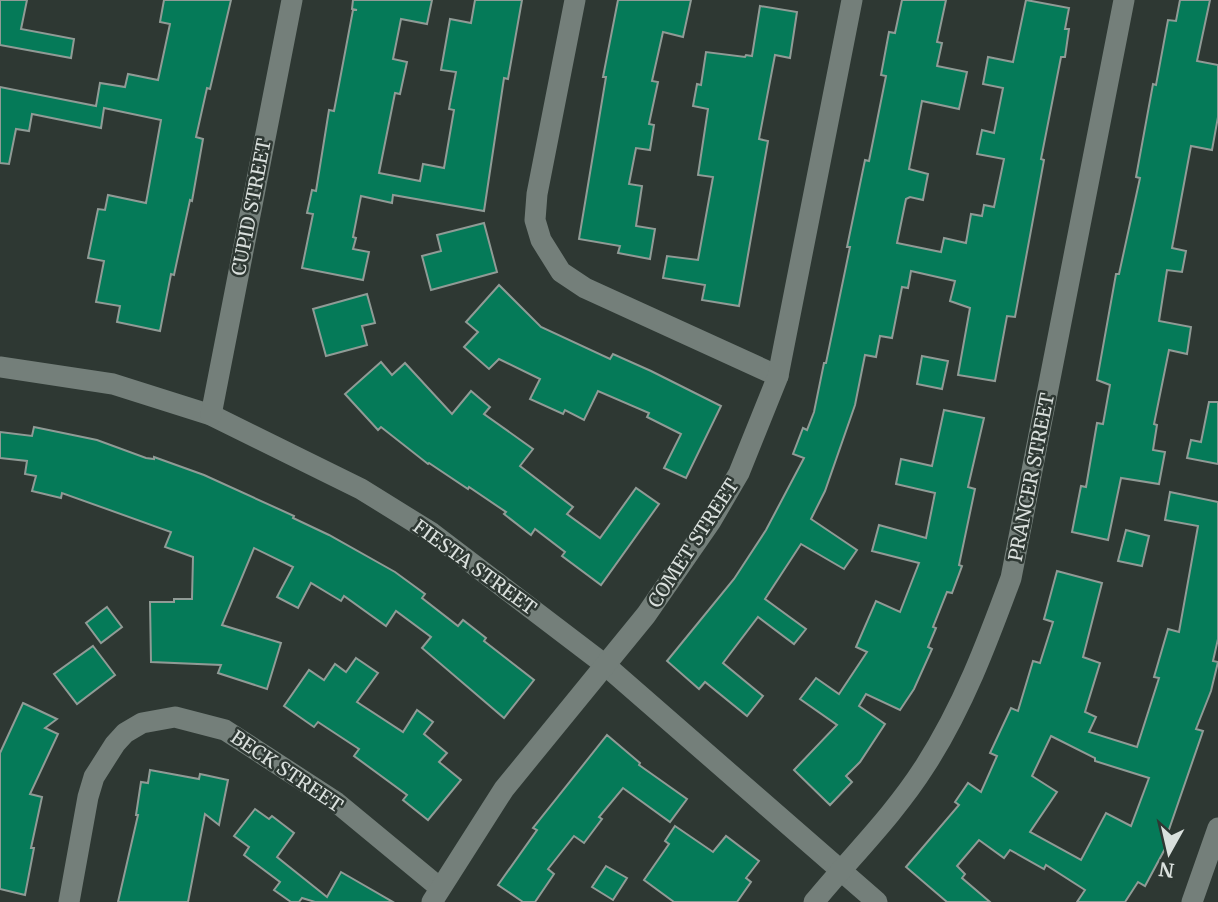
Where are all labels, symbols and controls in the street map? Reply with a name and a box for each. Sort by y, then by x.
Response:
street label: CUPID STREET [226,137,276,277]
street label: PRANCER STREET [1003,391,1059,563]
street label: COMET STREET [642,474,744,612]
street label: FIESTA STREET [409,514,541,620]
street label: BECK STREET [226,725,348,817]
north arrow [1134,818,1204,888]
text: N [1158,857,1176,883]

